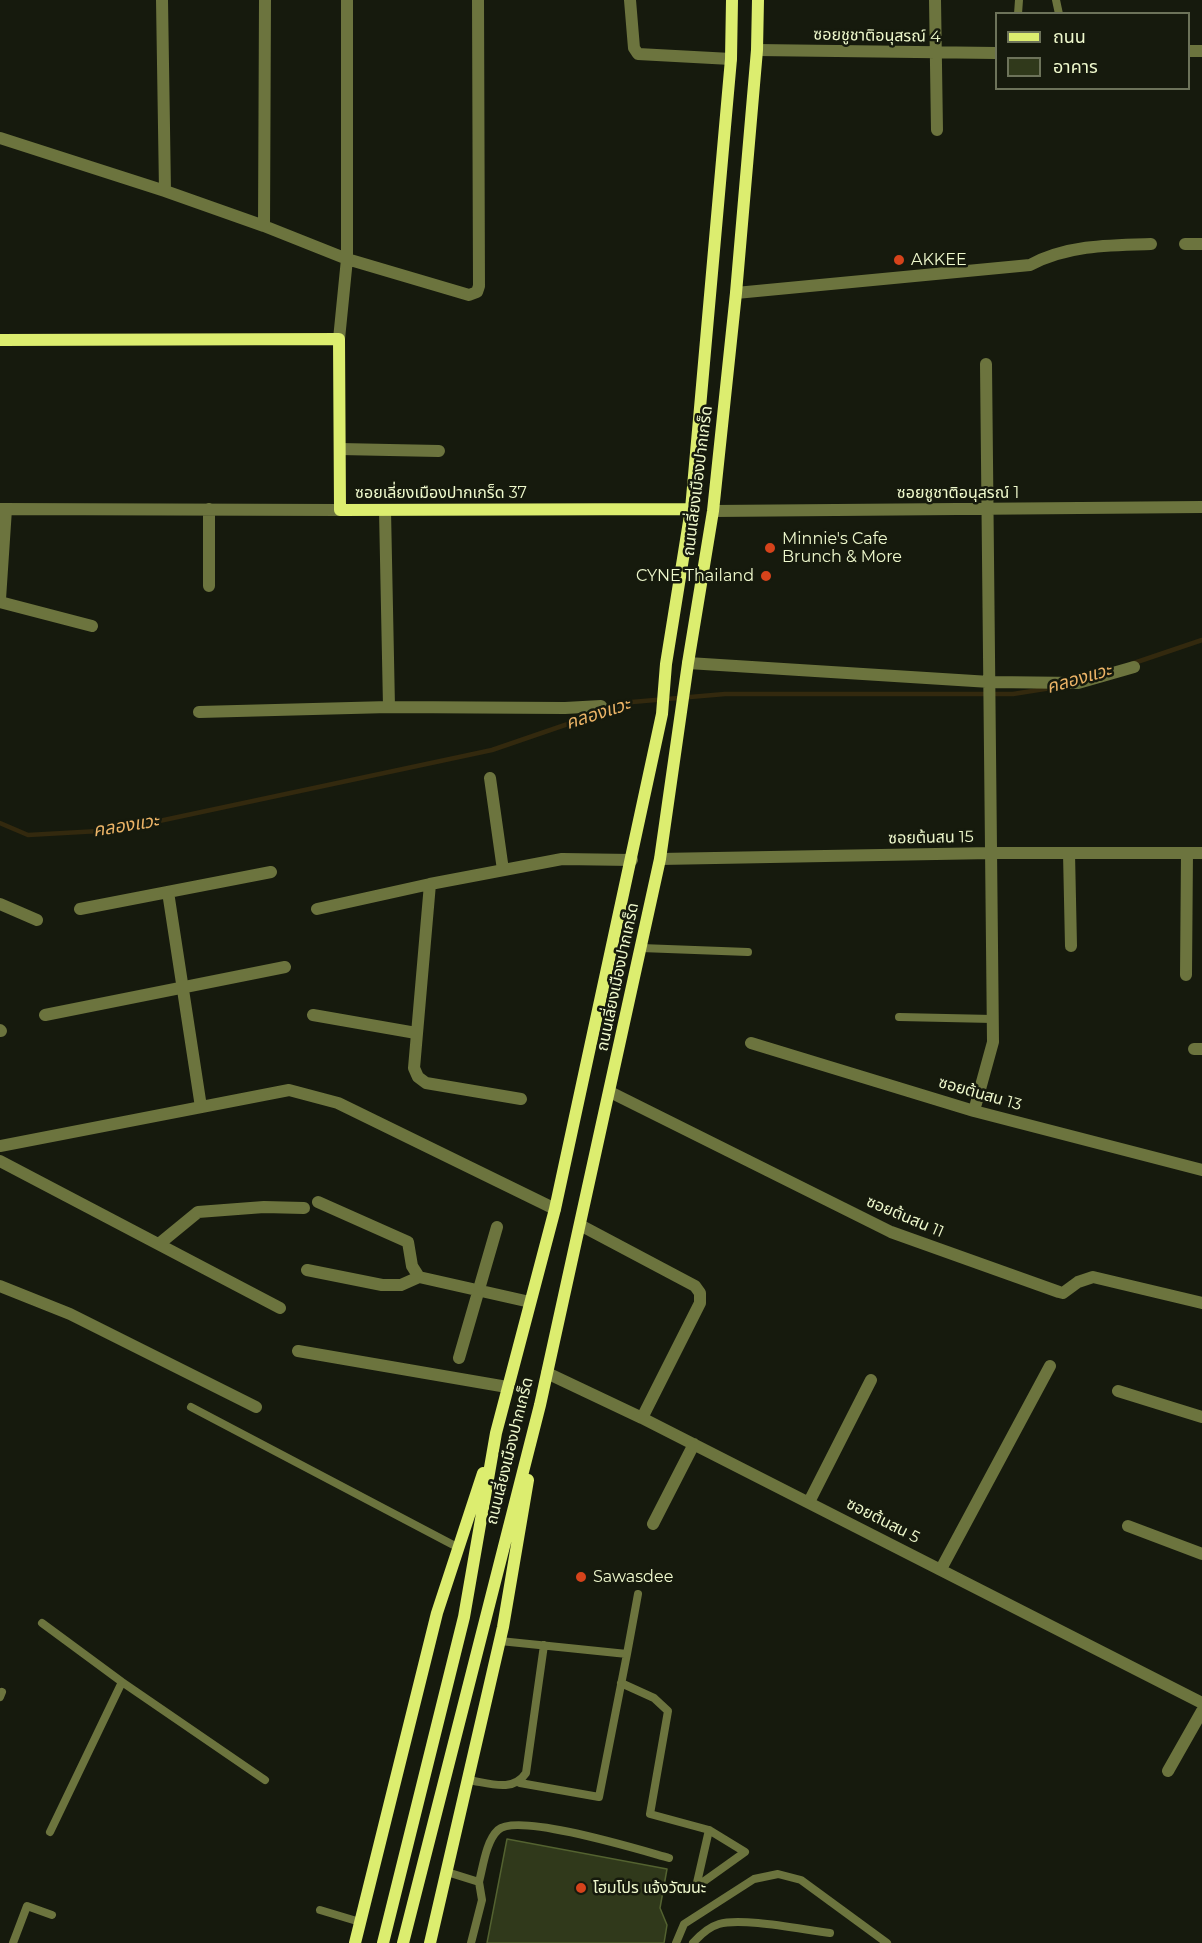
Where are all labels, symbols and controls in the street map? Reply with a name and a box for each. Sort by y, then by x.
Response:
legend [995,12,1190,90]
street label: ซอยชูชาติอนุสรณ์ 4 [813,25,941,47]
text: ถนน [1053,26,1086,48]
text: อาคาร [1053,56,1098,78]
place label: AKKEE [911,250,967,270]
marker: AKKEE [892,253,906,267]
street label: ถนนเลี่ยงเมืองปากเกร็ด [679,405,717,557]
street label: ซอยเลี่ยงเมืองปากเกร็ด 37 [355,483,527,503]
street label: ซอยชูชาติอนุสรณ์ 1 [897,483,1019,503]
place label: Minnie's Cafe Brunch & More [782,529,902,567]
marker: Minnie's Cafe Brunch & More [763,541,777,555]
place label: CYNE Thailand [636,566,754,586]
marker: CYNE Thailand [759,569,773,583]
water label: คลองแวะ [1044,659,1114,699]
water label: คลองแวะ [563,693,633,735]
water label: คลองแวะ [92,810,160,842]
street label: ซอยต้นสน 15 [888,828,974,848]
street label: ถนนเลี่ยงเมืองปากเกร็ด [593,901,643,1053]
street label: ซอยต้นสน 13 [936,1073,1024,1115]
street label: ซอยต้นสน 11 [863,1192,947,1242]
street label: ถนนเลี่ยงเมืองปากเกร็ด [482,1375,538,1527]
street label: ซอยต้นสน 5 [843,1494,923,1548]
place label: Sawasdee [593,1567,673,1587]
marker: Sawasdee [574,1570,588,1584]
place label: โฮมโปร แจ้งวัฒนะ [593,1878,706,1898]
marker: โฮมโปร แจ้งวัฒนะ [574,1881,588,1895]

